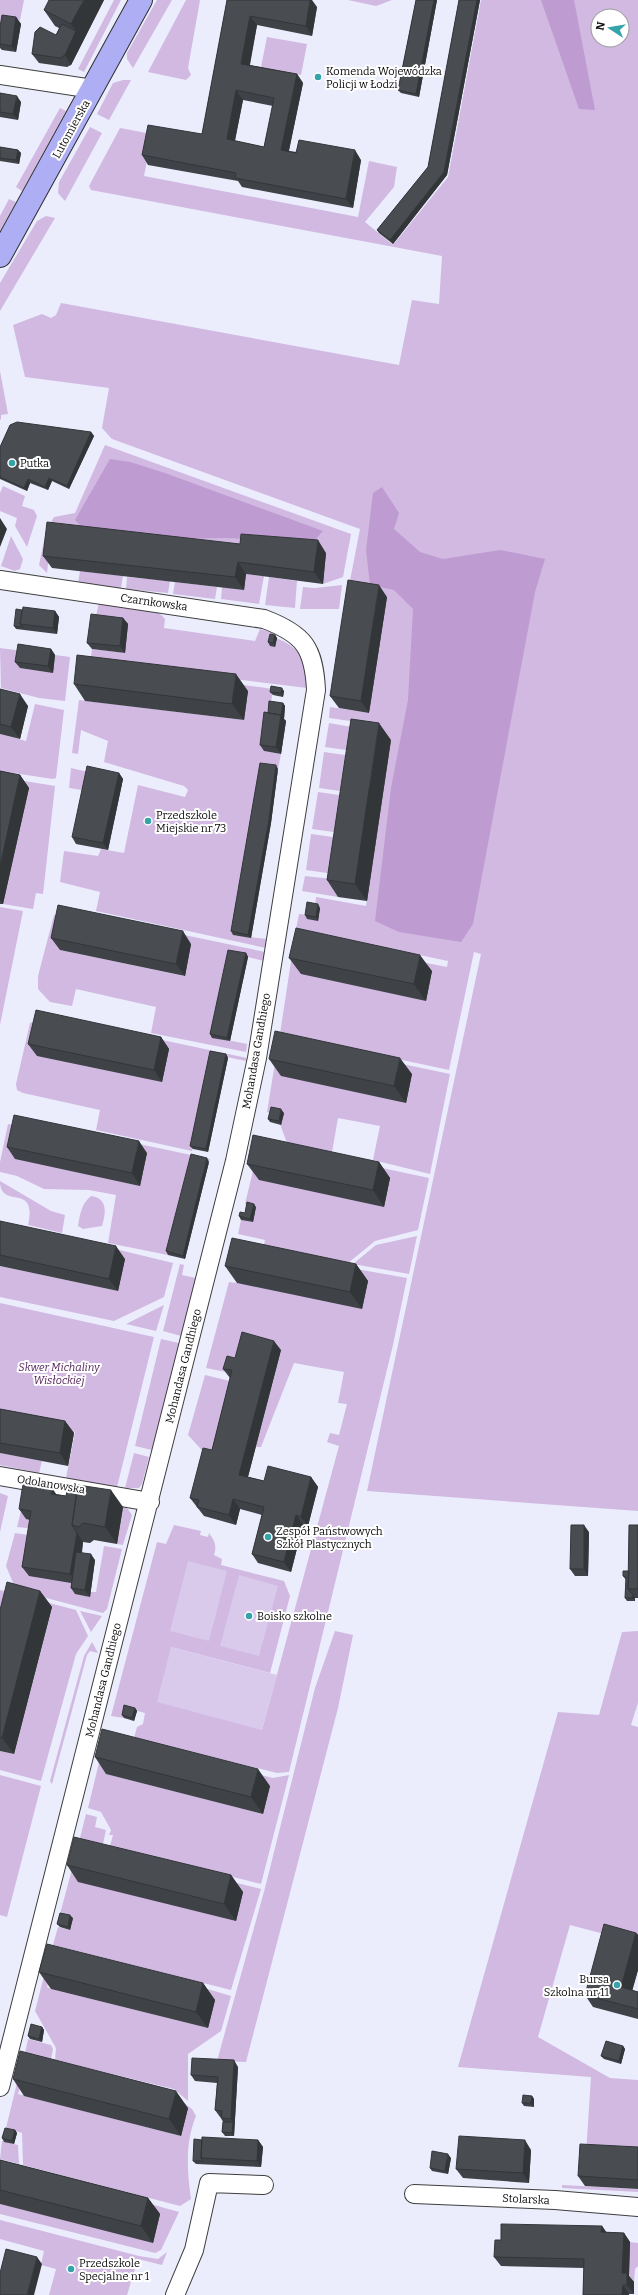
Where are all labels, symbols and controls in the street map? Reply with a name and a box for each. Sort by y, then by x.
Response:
north arrow [590,8,630,48]
text: N [593,20,608,32]
place label: Komenda Wojewódzka Policji w Łodzi [326,65,442,91]
marker: Komenda Wojewódzka Policji w Łodzi [313,72,323,82]
street label: Lutomierska [50,98,93,161]
place label: Putka [20,457,49,470]
marker: Putka [7,458,17,468]
street label: Czarnkowska [120,591,188,614]
place label: Przedszkole Miejskie nr 73 [156,809,226,835]
marker: Przedszkole Miejskie nr 73 [143,816,153,826]
street label: Mohandasa Gandhiego [240,992,273,1110]
street label: Mohandasa Gandhiego [163,1308,204,1425]
park label: Skwer Michaliny Wisłockiej [18,1361,101,1387]
street label: Odolanowska [16,1473,86,1496]
place label: Zespół Państwowych Szkół Plastycznych [276,1525,383,1551]
marker: Zespół Państwowych Szkół Plastycznych [263,1532,273,1542]
place label: Boisko szkolne [257,1610,332,1623]
marker: Boisko szkolne [244,1611,254,1621]
street label: Mohandasa Gandhiego [83,1622,124,1739]
place label: Bursa Szkolna nr 11 [544,1973,610,1999]
marker: Bursa Szkolna nr 11 [612,1980,622,1990]
street label: Stolarska [502,2192,550,2207]
place label: Przedszkole Specjalne nr 1 [79,2257,150,2283]
marker: Przedszkole Specjalne nr 1 [66,2264,76,2274]

